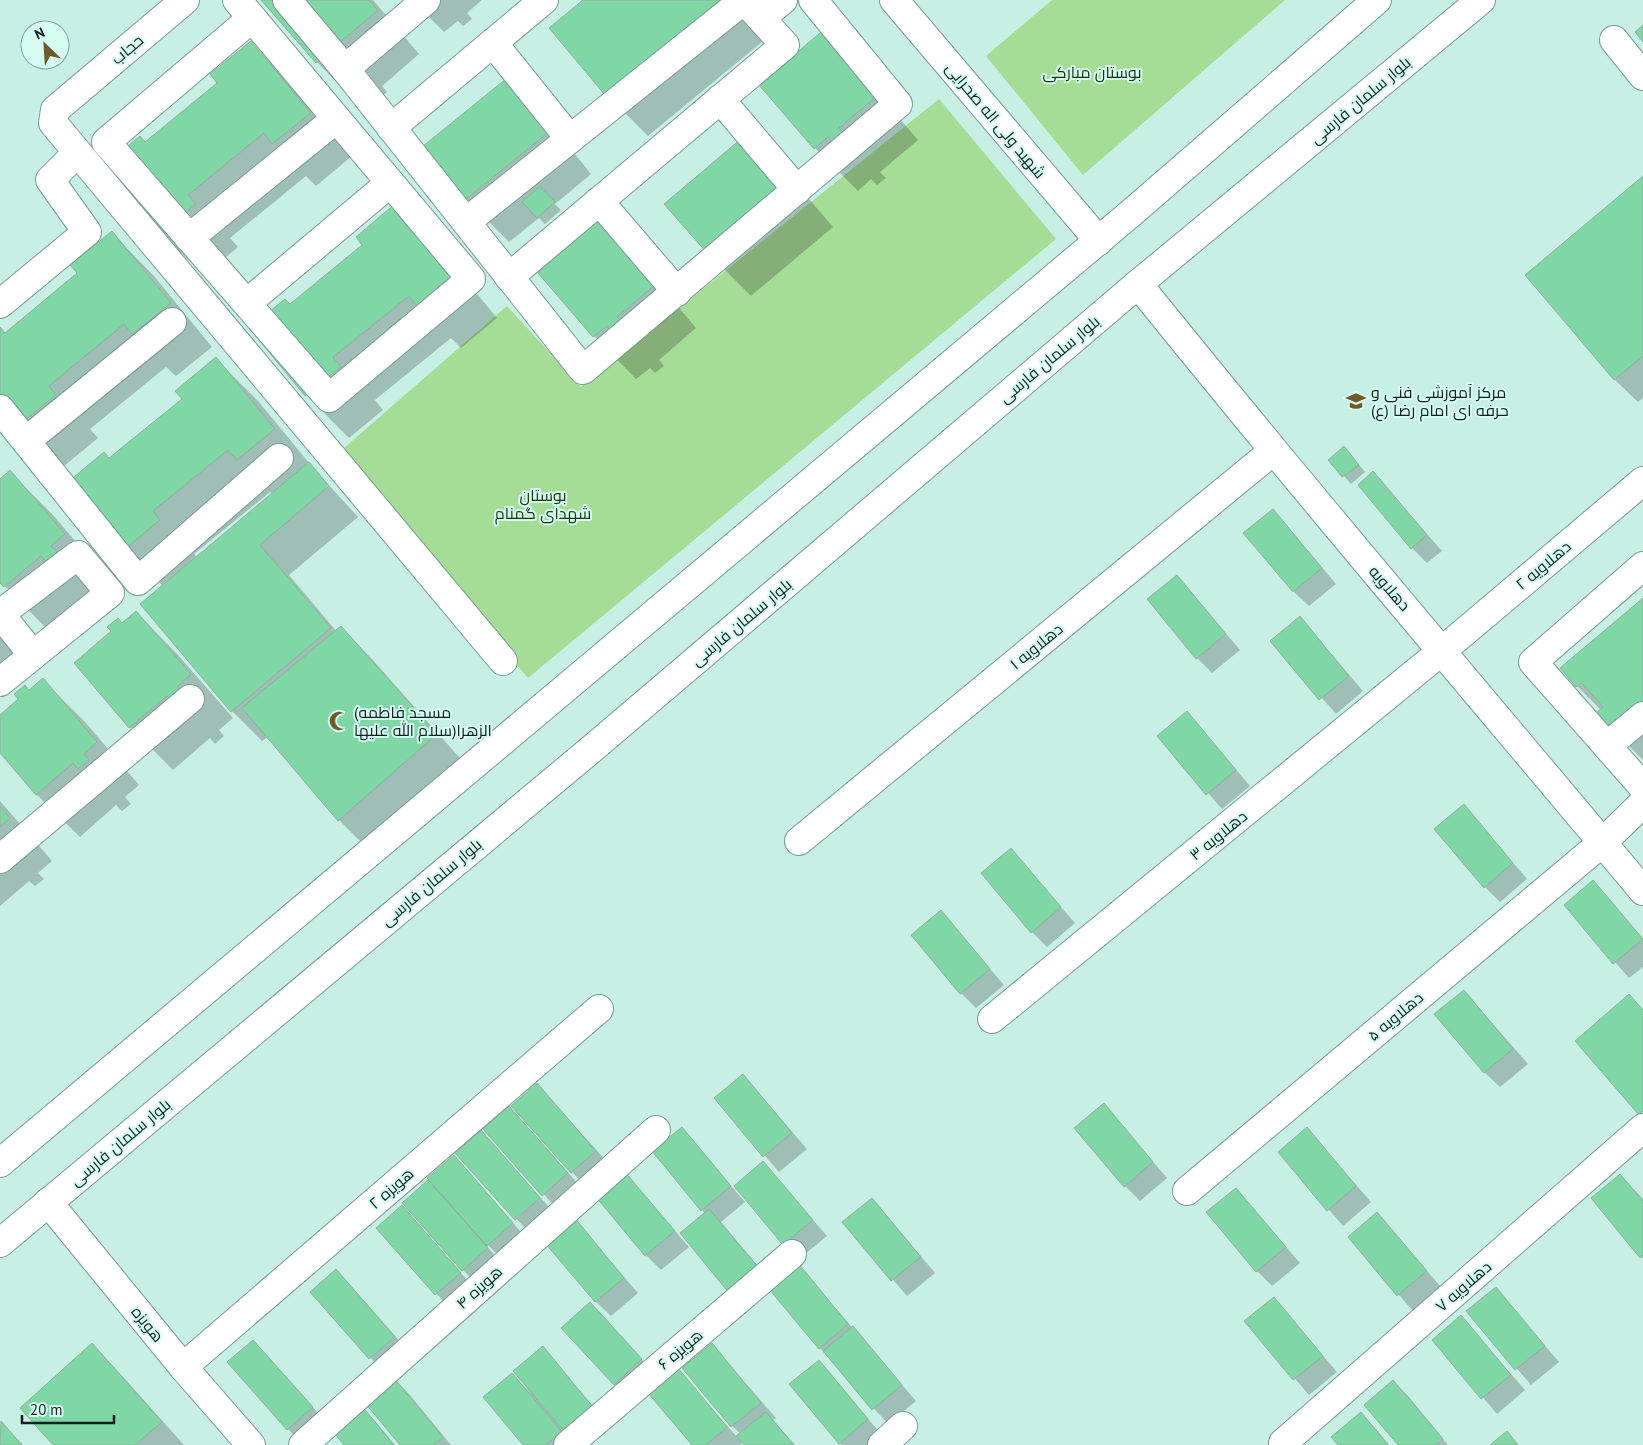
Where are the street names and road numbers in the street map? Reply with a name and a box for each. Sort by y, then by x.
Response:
street label: حجاب [107,30,147,68]
street label: بلوار سلمان فارسی [1305,52,1415,149]
street label: شهید ولی اله صحرایی [941,58,1050,183]
street label: بلوار سلمان فارسی [994,311,1104,408]
street label: دهلاویه ۲ [1511,536,1575,594]
street label: دهلاویه [1365,561,1415,615]
street label: بلوار سلمان فارسی [686,574,796,671]
street label: دهلاویه ۱ [1005,619,1067,673]
street label: دهلاویه ۳ [1185,806,1251,864]
street label: بلوار سلمان فارسی [376,834,486,931]
street label: دهلاویه ۵ [1363,987,1427,1045]
street label: بلوار سلمان فارسی [65,1094,175,1191]
street label: هویزه ۲ [364,1163,418,1213]
street label: دهلاویه ۷ [1431,1256,1495,1316]
street label: هویزه ۴ [452,1261,506,1313]
street label: هویزه [128,1302,168,1346]
street label: هویزه ۶ [654,1325,706,1373]

